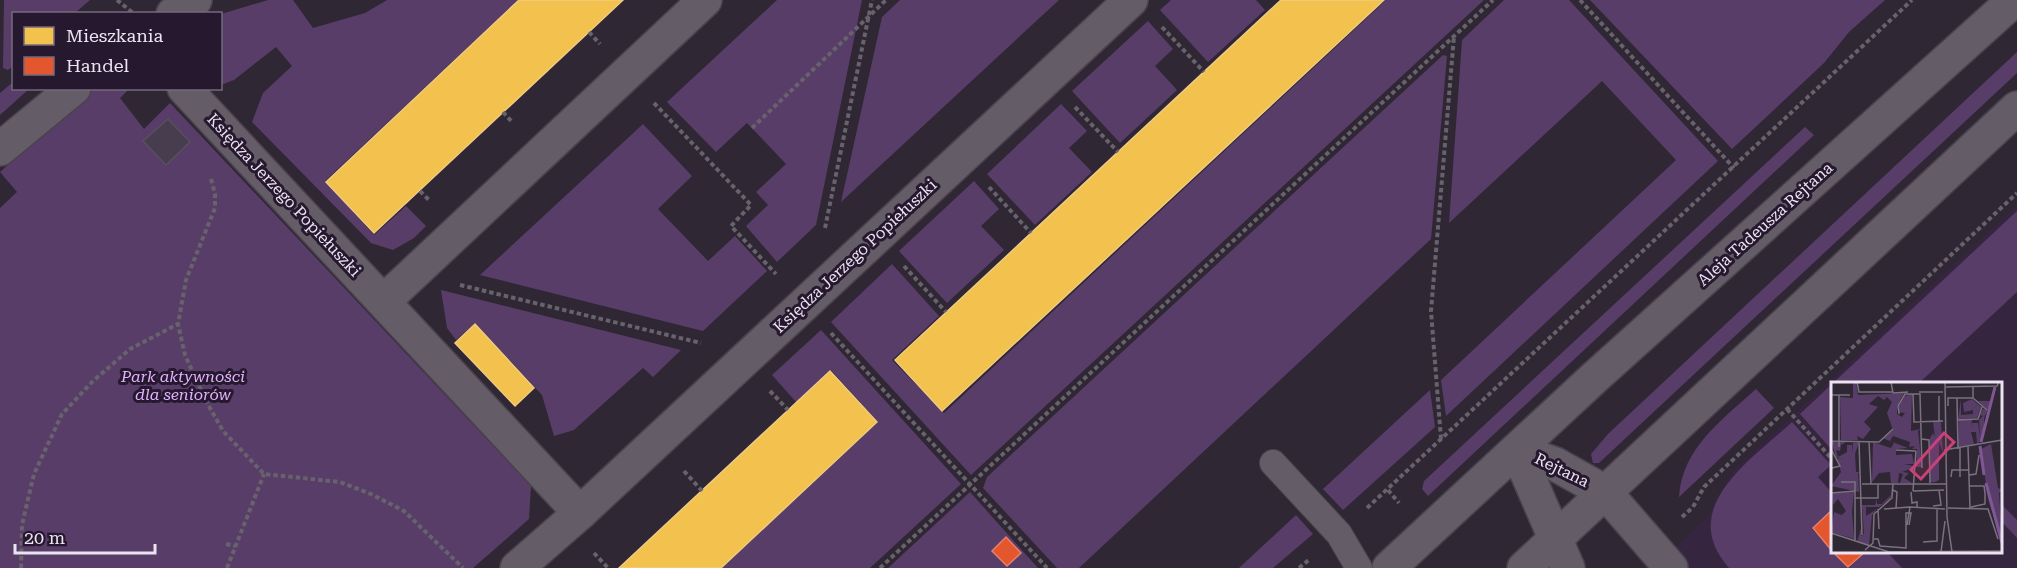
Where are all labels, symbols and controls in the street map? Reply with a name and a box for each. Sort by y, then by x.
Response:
legend [12,12,222,90]
text: Mieszkania [66,25,163,46]
text: Handel [66,55,129,76]
street label: Księdza Jerzego Popiełuszki [203,110,365,280]
street label: Aleja Tadeusza Rejtana [1693,158,1837,290]
street label: Księdza Jerzego Popiełuszki [770,175,940,337]
park label: Park aktywności dla seniorów [120,367,245,404]
inset map [1831,382,2002,553]
street label: Rejtana [1532,449,1593,491]
scale bar [15,517,154,555]
text: 20 m [24,527,65,548]

